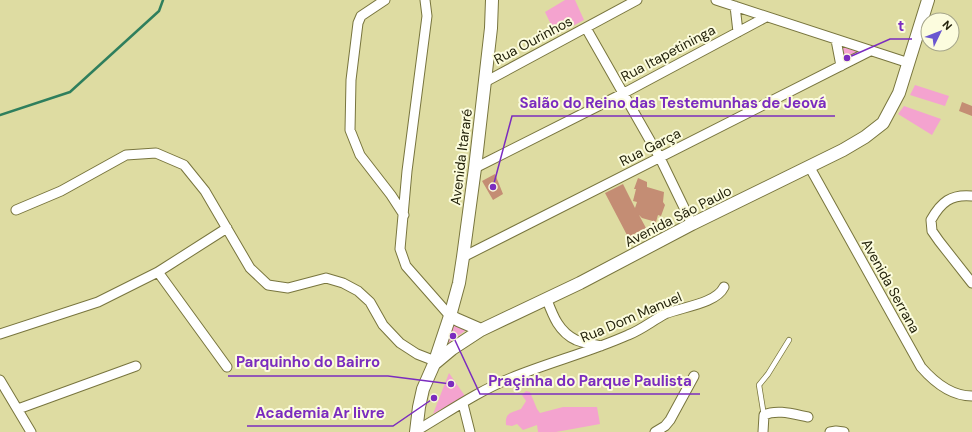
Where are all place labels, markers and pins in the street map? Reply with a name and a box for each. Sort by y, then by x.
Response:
callout: t [890,12,912,39]
callout: Salão do Reino das Testemunhas de Jeová [512,89,835,116]
callout: Parquinho do Bairro [228,349,388,376]
callout: Praçinha do Parque Paulista [480,367,700,394]
callout: Academia Ar livre [247,399,393,426]

